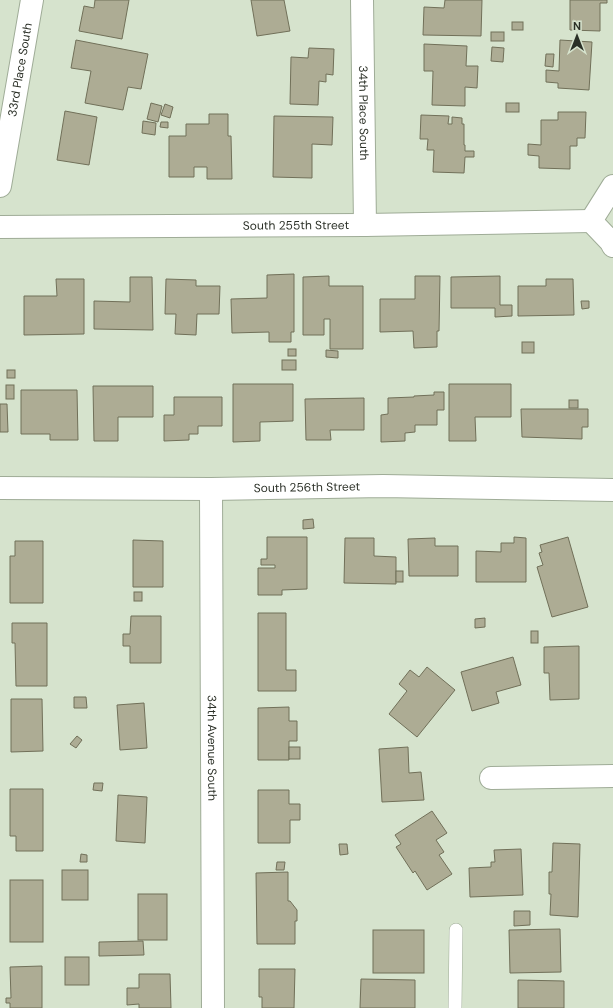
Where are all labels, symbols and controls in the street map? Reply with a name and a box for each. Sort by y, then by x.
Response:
north arrow [557,16,597,56]
text: N [573,19,581,33]
street label: 33rd Place South [4,22,36,118]
street label: 34th Place South [355,65,372,161]
street label: South 255th Street [243,217,349,234]
street label: South 256th Street [254,478,361,496]
street label: 34th Avenue South [204,695,220,801]

